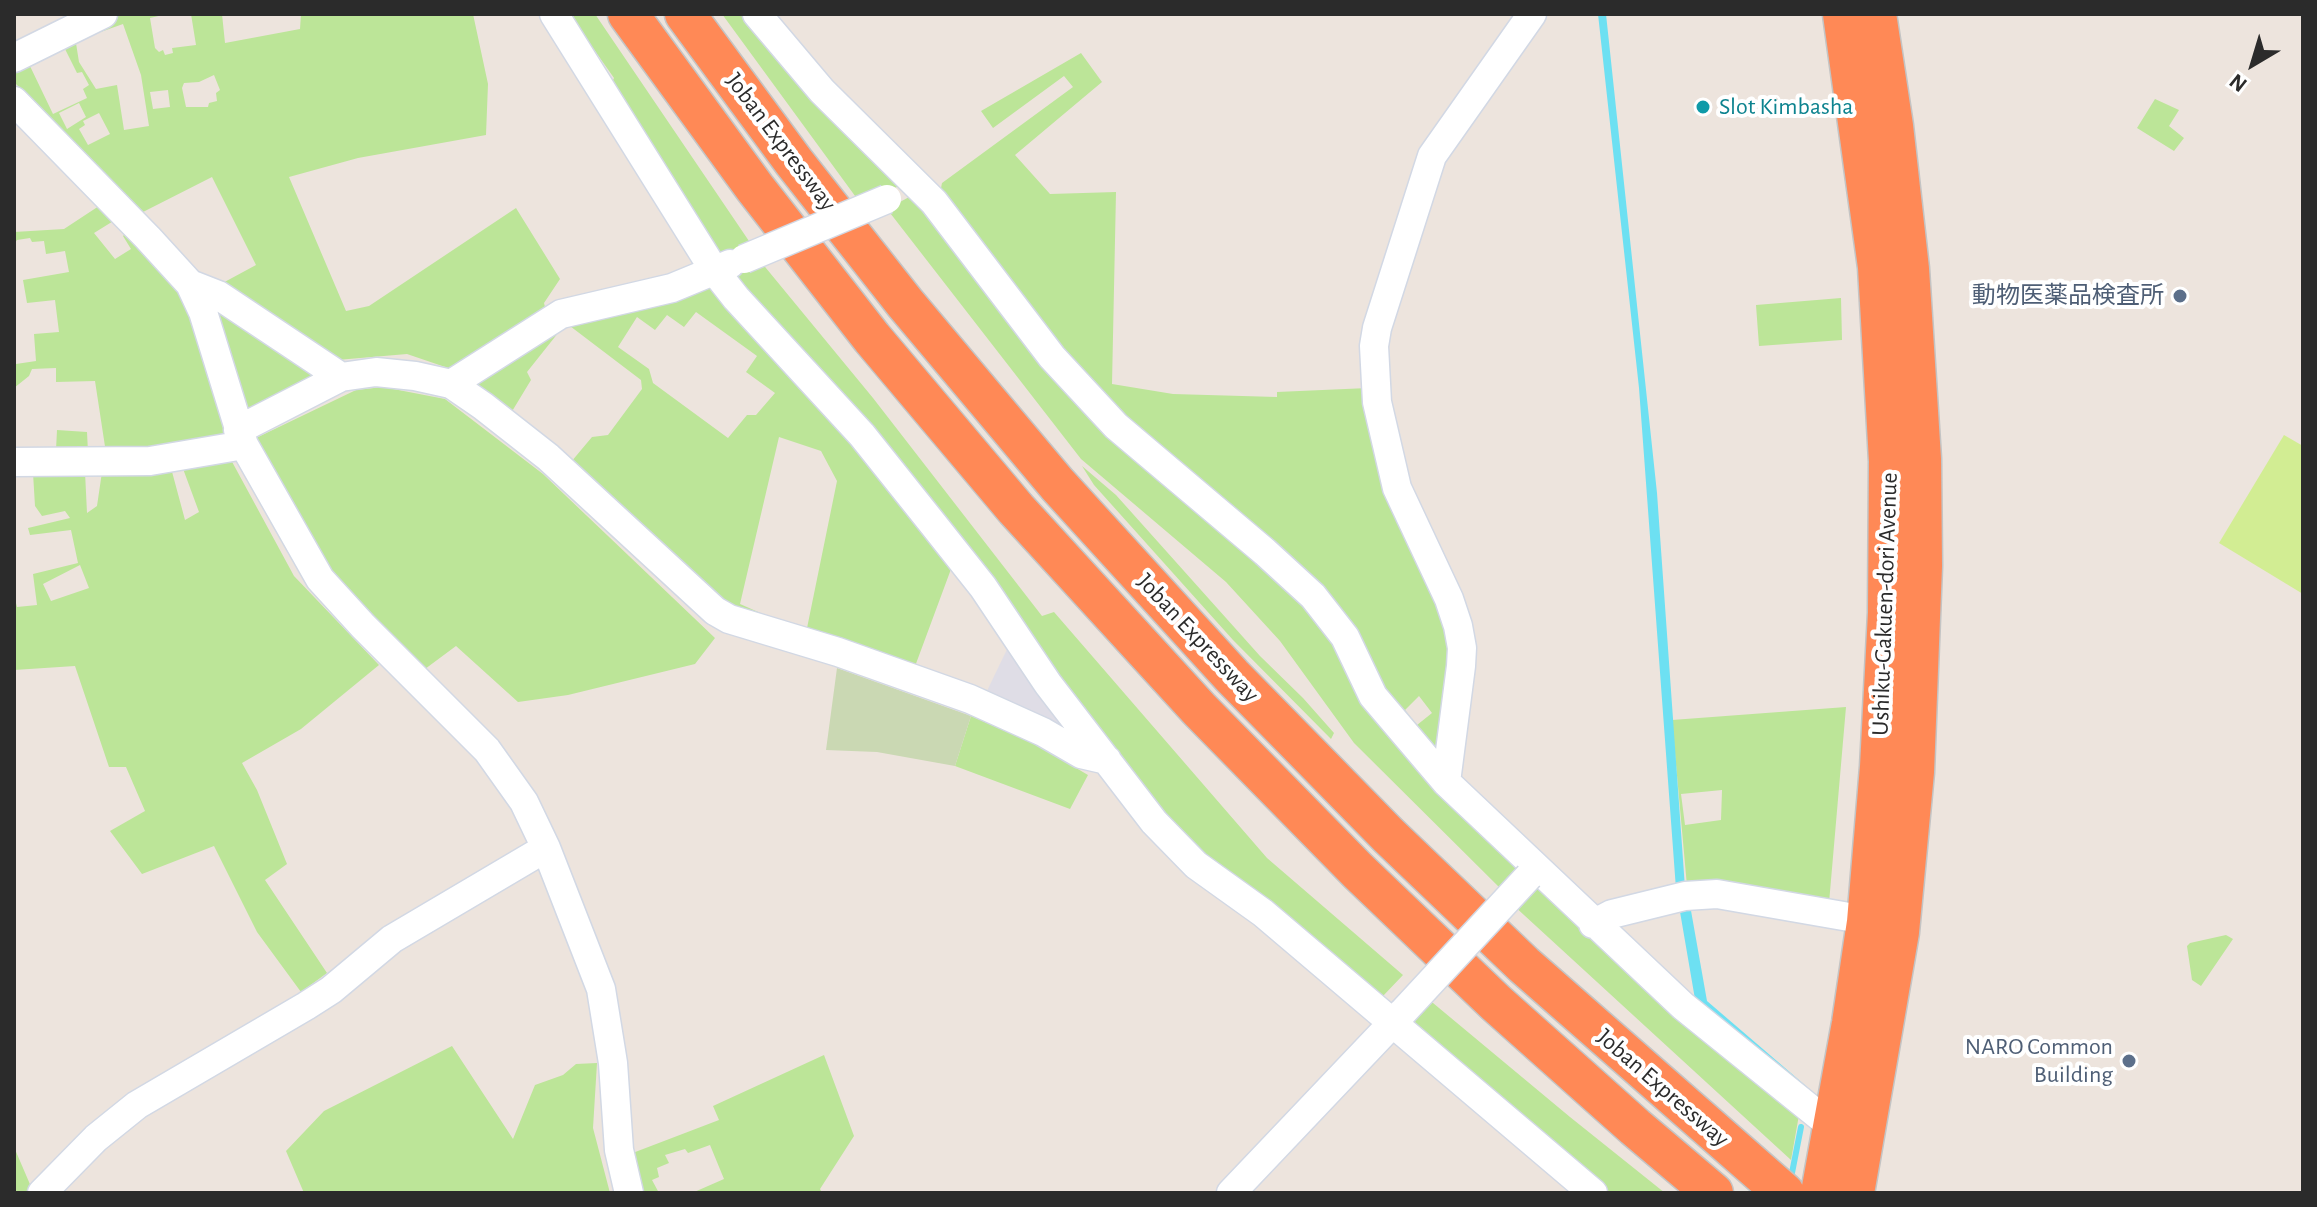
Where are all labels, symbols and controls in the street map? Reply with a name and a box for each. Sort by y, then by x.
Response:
north arrow [2213,24,2293,104]
street label: Joban Expressway [720,67,842,217]
text: N [2225,70,2251,96]
place label: Slot Kimbasha [1719,93,1853,121]
marker: Slot Kimbasha [1694,98,1712,116]
place label: 動物医薬品検査所 [1972,282,2164,310]
marker: 動物医薬品検査所 [2171,287,2189,305]
street label: Ushiku-Gakuen-dori Avenue [1866,472,1904,736]
street label: Joban Expressway [1131,568,1265,708]
street label: Joban Expressway [1591,1023,1735,1153]
place label: NARO Common Building [1965,1033,2113,1089]
marker: NARO Common Building [2120,1052,2138,1070]

